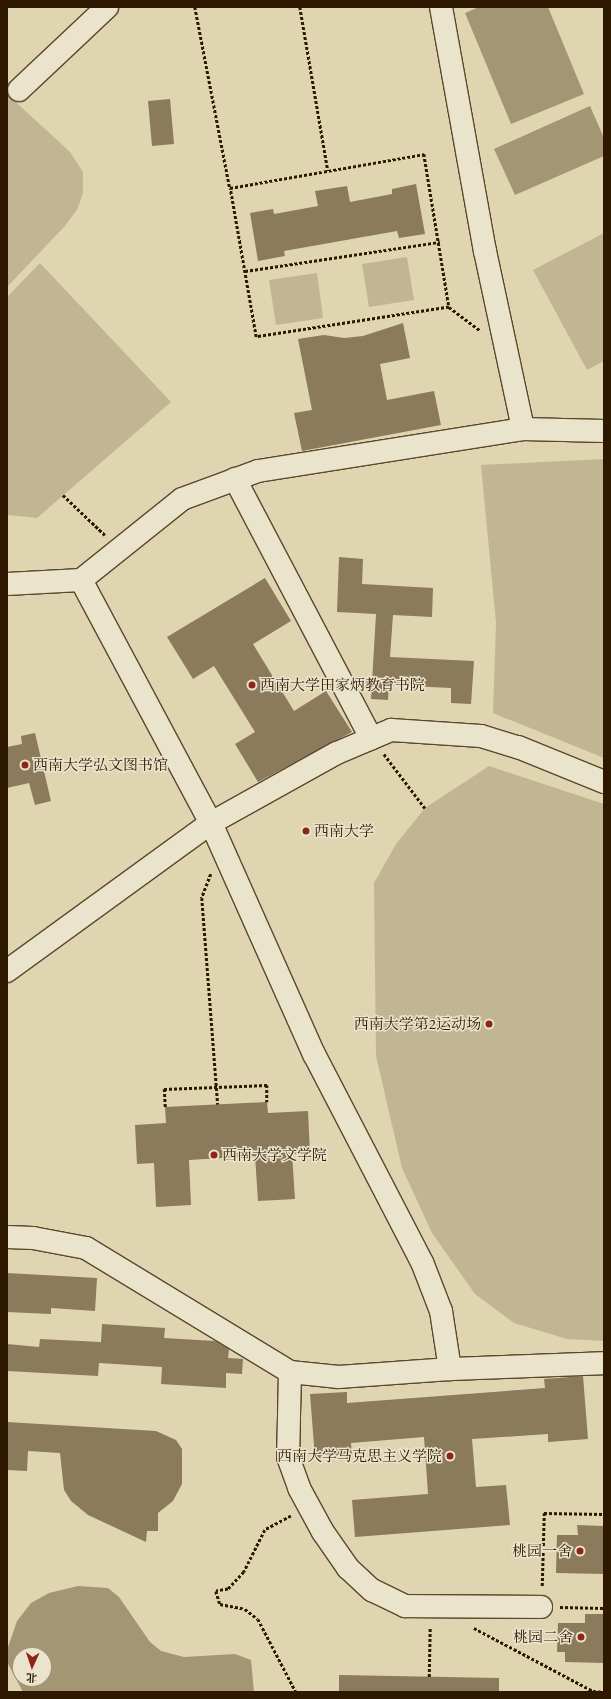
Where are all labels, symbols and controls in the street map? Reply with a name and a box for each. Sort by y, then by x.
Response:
place label: 西南大学田家炳教育书院 [260,676,425,694]
marker: 西南大学田家炳教育书院 [247,680,257,690]
place label: 西南大学弘文图书馆 [33,756,168,774]
marker: 西南大学弘文图书馆 [20,760,30,770]
place label: 西南大学 [314,822,374,840]
marker: 西南大学 [301,826,311,836]
place label: 西南大学第2运动场 [354,1015,481,1033]
marker: 西南大学第2运动场 [484,1019,494,1029]
place label: 西南大学文学院 [222,1146,327,1164]
marker: 西南大学文学院 [209,1150,219,1160]
place label: 西南大学马克思主义学院 [277,1447,442,1465]
marker: 西南大学马克思主义学院 [445,1451,455,1461]
place label: 桃园一舍 [512,1542,572,1560]
marker: 桃园一舍 [575,1546,585,1556]
place label: 桃园二舍 [513,1628,573,1646]
marker: 桃园二舍 [576,1632,586,1642]
north arrow [12,1647,52,1687]
text: 北 [26,1671,37,1685]

